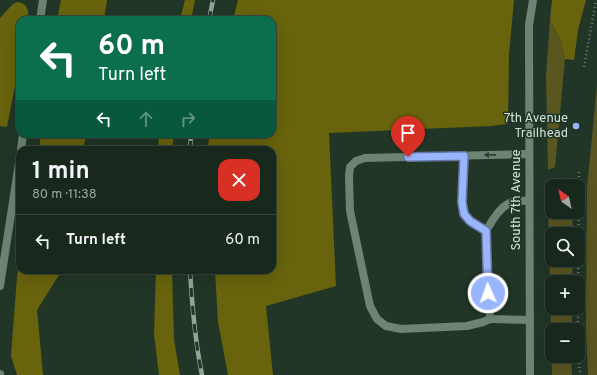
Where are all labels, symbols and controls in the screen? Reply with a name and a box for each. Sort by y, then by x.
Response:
text: 60 m [98,29,165,65]
icon: left [32,32,84,84]
text: Turn left [98,64,166,87]
icon: left [93,108,115,130]
icon: ahead [135,108,157,130]
icon: right [177,108,199,130]
place label: 7th Avenue Trailhead [504,111,568,142]
pin [391,116,425,157]
marker: 7th Avenue Trailhead [571,121,581,131]
icon: arrive [397,122,419,144]
street label: South 7th Avenue [509,149,525,251]
one-way arrow [483,152,496,158]
text: 1 min [32,157,90,187]
button: close [218,159,260,201]
north arrow [545,179,585,219]
map controls [545,179,585,363]
text: 80 m · 11:38 [32,187,97,203]
button: search [545,227,585,267]
icon: left [32,230,54,252]
text: Turn left [66,231,126,250]
text: 60 m [225,231,260,250]
position arrow [467,272,509,314]
button: + [545,275,585,315]
button: − [545,323,585,363]

